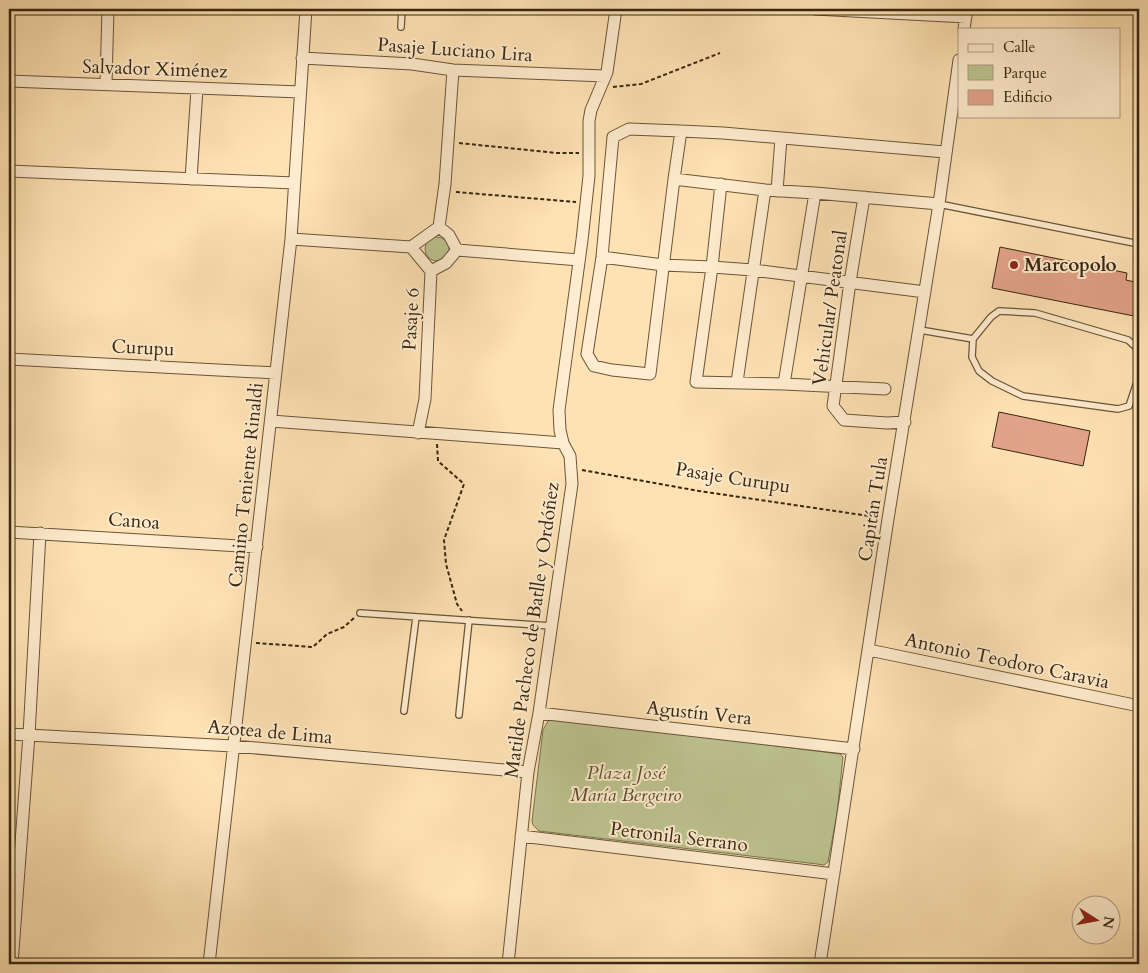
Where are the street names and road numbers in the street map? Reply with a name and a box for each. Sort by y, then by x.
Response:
street label: Pasaje Luciano Lira [377,32,533,68]
street label: Salvador Ximénez [82,53,229,85]
street label: Vehicular/ Peatonal [806,228,854,387]
street label: Pasaje 6 [396,287,426,351]
street label: Curupu [111,333,175,363]
street label: Camino Teniente Rinaldi [222,381,270,589]
street label: Capitán Tula [852,455,894,563]
street label: Pasaje Curupu [674,456,792,500]
street label: Matilde Pacheco de Batlle y Ordóñez [498,480,566,780]
street label: Canoa [107,506,161,536]
street label: Antonio Teodoro Caravia [902,627,1112,695]
street label: Agustín Vera [645,695,753,731]
street label: Azotea de Lima [207,714,333,750]
street label: Petronila Serrano [609,816,749,858]

